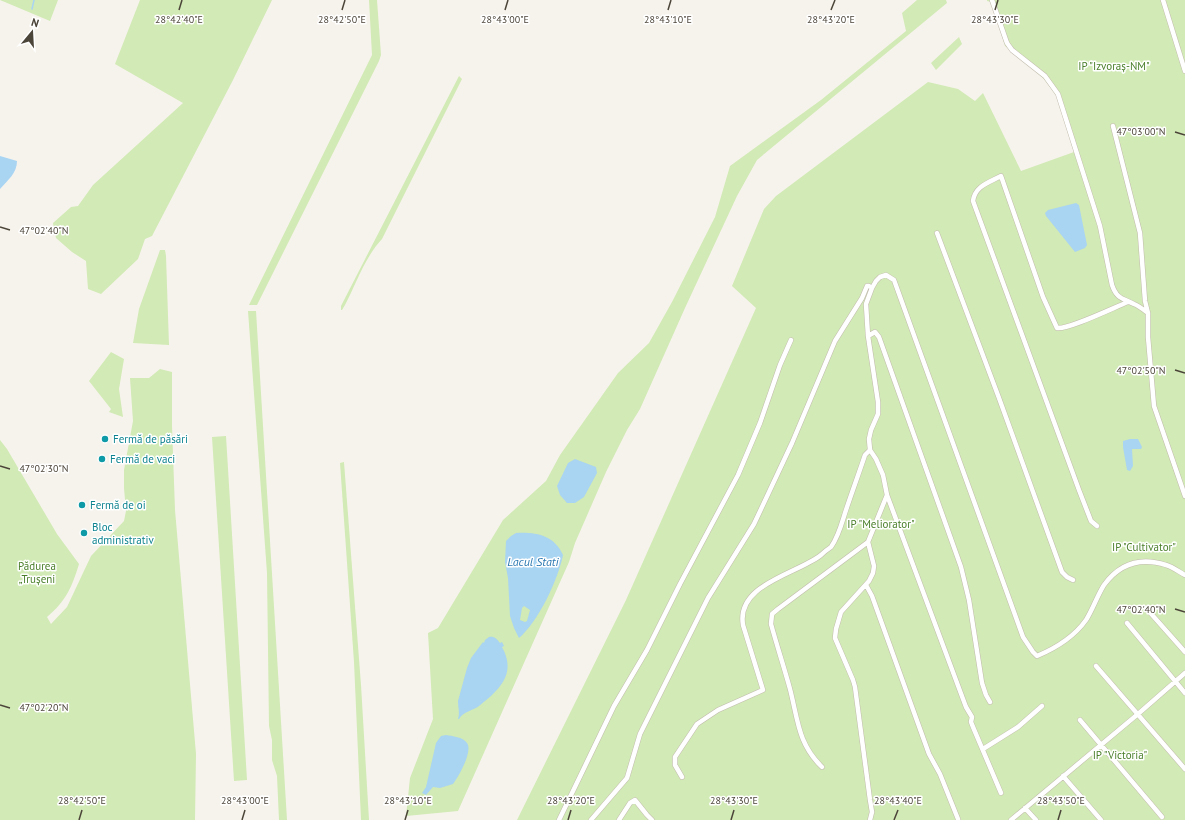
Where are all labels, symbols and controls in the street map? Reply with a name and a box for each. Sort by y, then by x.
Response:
north arrow [12,12,52,52]
text: 28°42'40"E [155,13,203,26]
text: 28°42'50"E [318,13,366,26]
text: 28°43'00"E [481,13,529,26]
text: 28°43'10"E [644,13,692,26]
text: 28°43'20"E [807,13,855,26]
text: 28°43'30"E [971,13,1019,26]
text: N [29,15,41,30]
park label: IP "Izvoraș-NM" [1078,59,1150,73]
text: 47°03'00"N [1116,125,1166,138]
text: 47°02'40"N [19,224,69,237]
text: 47°02'50"N [1116,364,1166,377]
place label: Fermă de păsări [113,432,188,446]
marker: Fermă de păsări [100,434,110,444]
place label: Fermă de vaci [110,452,175,466]
marker: Fermă de vaci [97,454,107,464]
text: 47°02'30"N [19,462,69,475]
place label: Fermă de oi [90,498,146,512]
marker: Fermă de oi [77,500,87,510]
park label: IP "Meliorator" [847,517,915,531]
place label: Bloc administrativ [92,520,154,547]
marker: Bloc administrativ [79,528,89,538]
park label: IP "Cultivator" [1112,540,1176,554]
water label: Lacul Stati [507,554,560,569]
park label: Pădurea „Trușeni [18,559,56,586]
text: 47°02'40"N [1116,603,1166,616]
text: 47°02'20"N [19,701,69,714]
park label: IP "Victoria" [1093,748,1148,762]
text: 28°42'50"E [58,794,106,807]
text: 28°43'00"E [221,794,269,807]
text: 28°43'10"E [384,794,432,807]
text: 28°43'20"E [547,794,595,807]
text: 28°43'30"E [710,794,758,807]
text: 28°43'40"E [874,794,922,807]
text: 28°43'50"E [1037,794,1085,807]

